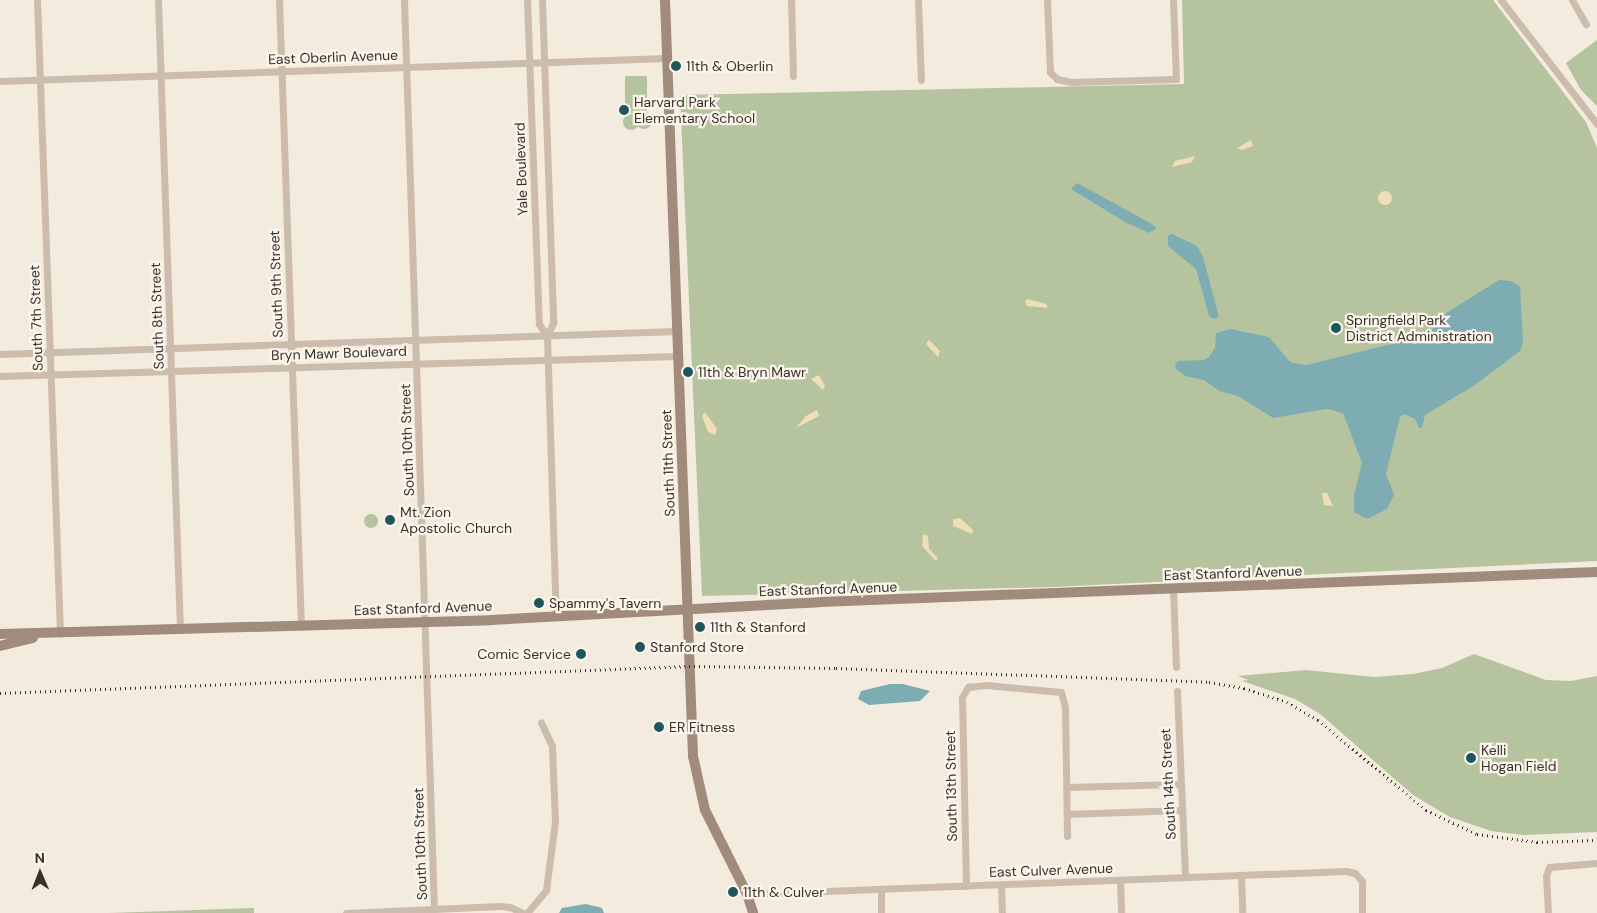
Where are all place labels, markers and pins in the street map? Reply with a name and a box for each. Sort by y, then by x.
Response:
place label: 11th & Oberlin [686,58,773,74]
marker: 11th & Oberlin [670,60,682,72]
place label: Harvard Park Elementary School [634,94,755,126]
marker: Harvard Park Elementary School [618,104,630,116]
place label: Springfield Park District Administration [1346,312,1492,344]
marker: Springfield Park District Administration [1330,322,1342,334]
place label: 11th & Bryn Mawr [698,364,806,380]
marker: 11th & Bryn Mawr [682,366,694,378]
place label: Mt. Zion Apostolic Church [400,504,512,536]
marker: Mt. Zion Apostolic Church [384,514,396,526]
place label: Spammy's Tavern [549,595,661,611]
marker: Spammy's Tavern [533,597,545,609]
place label: 11th & Stanford [710,619,806,635]
marker: 11th & Stanford [694,621,706,633]
place label: Stanford Store [650,639,744,655]
marker: Stanford Store [634,641,646,653]
place label: Comic Service [477,646,571,662]
marker: Comic Service [575,648,587,660]
place label: ER Fitness [669,719,735,735]
marker: ER Fitness [653,721,665,733]
place label: Kelli Hogan Field [1481,742,1556,774]
marker: Kelli Hogan Field [1465,752,1477,764]
place label: 11th & Culver [743,884,824,900]
marker: 11th & Culver [727,886,739,898]

